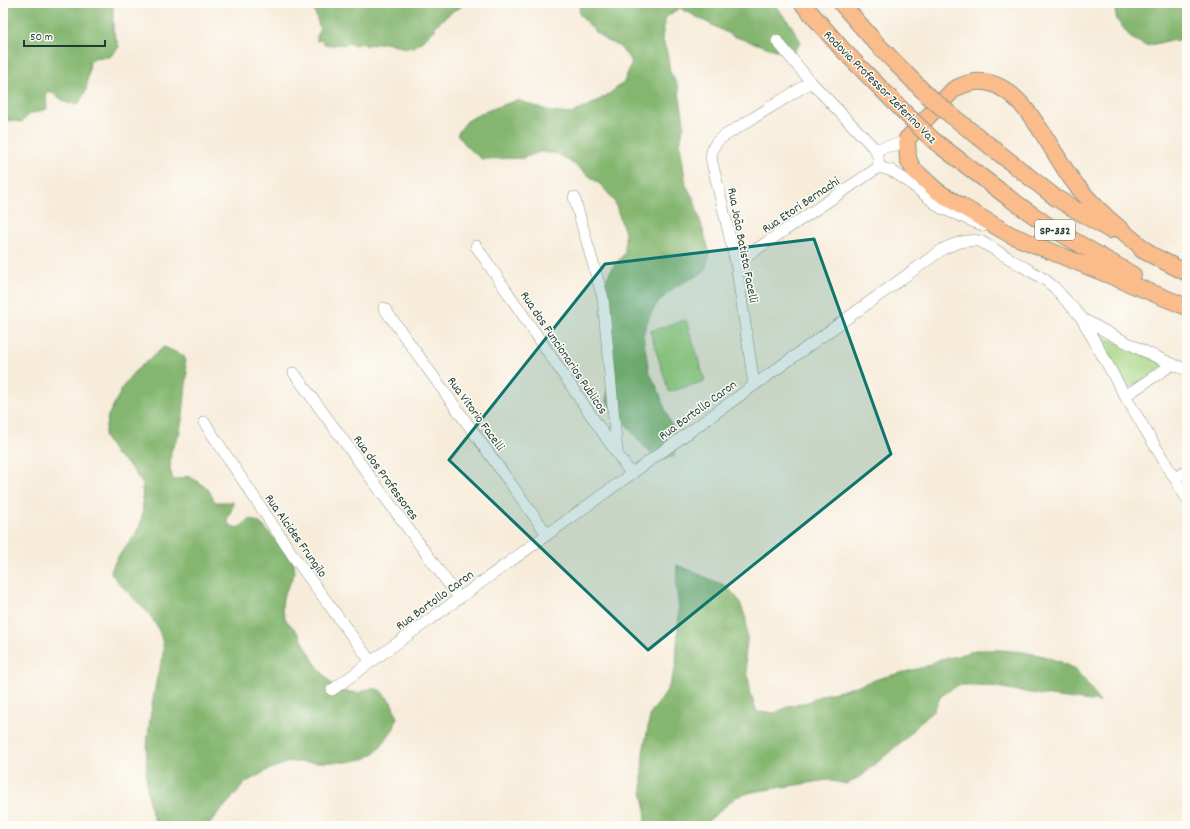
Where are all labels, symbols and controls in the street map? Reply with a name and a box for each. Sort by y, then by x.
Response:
scale bar [24,22,105,48]
street label: Rodovia Professor Zeferino Vaz [818,27,940,149]
text: 50 m [30,29,53,46]
street label: Rua Etori Bernachi [759,173,845,239]
street label: Rua João Batista Facelli [721,186,762,305]
road number: SP-332 [1035,220,1075,240]
street label: Rua dos Funcionarios Publicos [515,288,611,419]
street label: Rua Vitorio Facelli [442,373,509,456]
street label: Rua Bortollo Caron [655,376,741,446]
street label: Rua dos Professores [348,432,422,525]
street label: Rua Alcides Frungilo [259,491,331,582]
street label: Rua Bortollo Caron [392,566,478,636]

